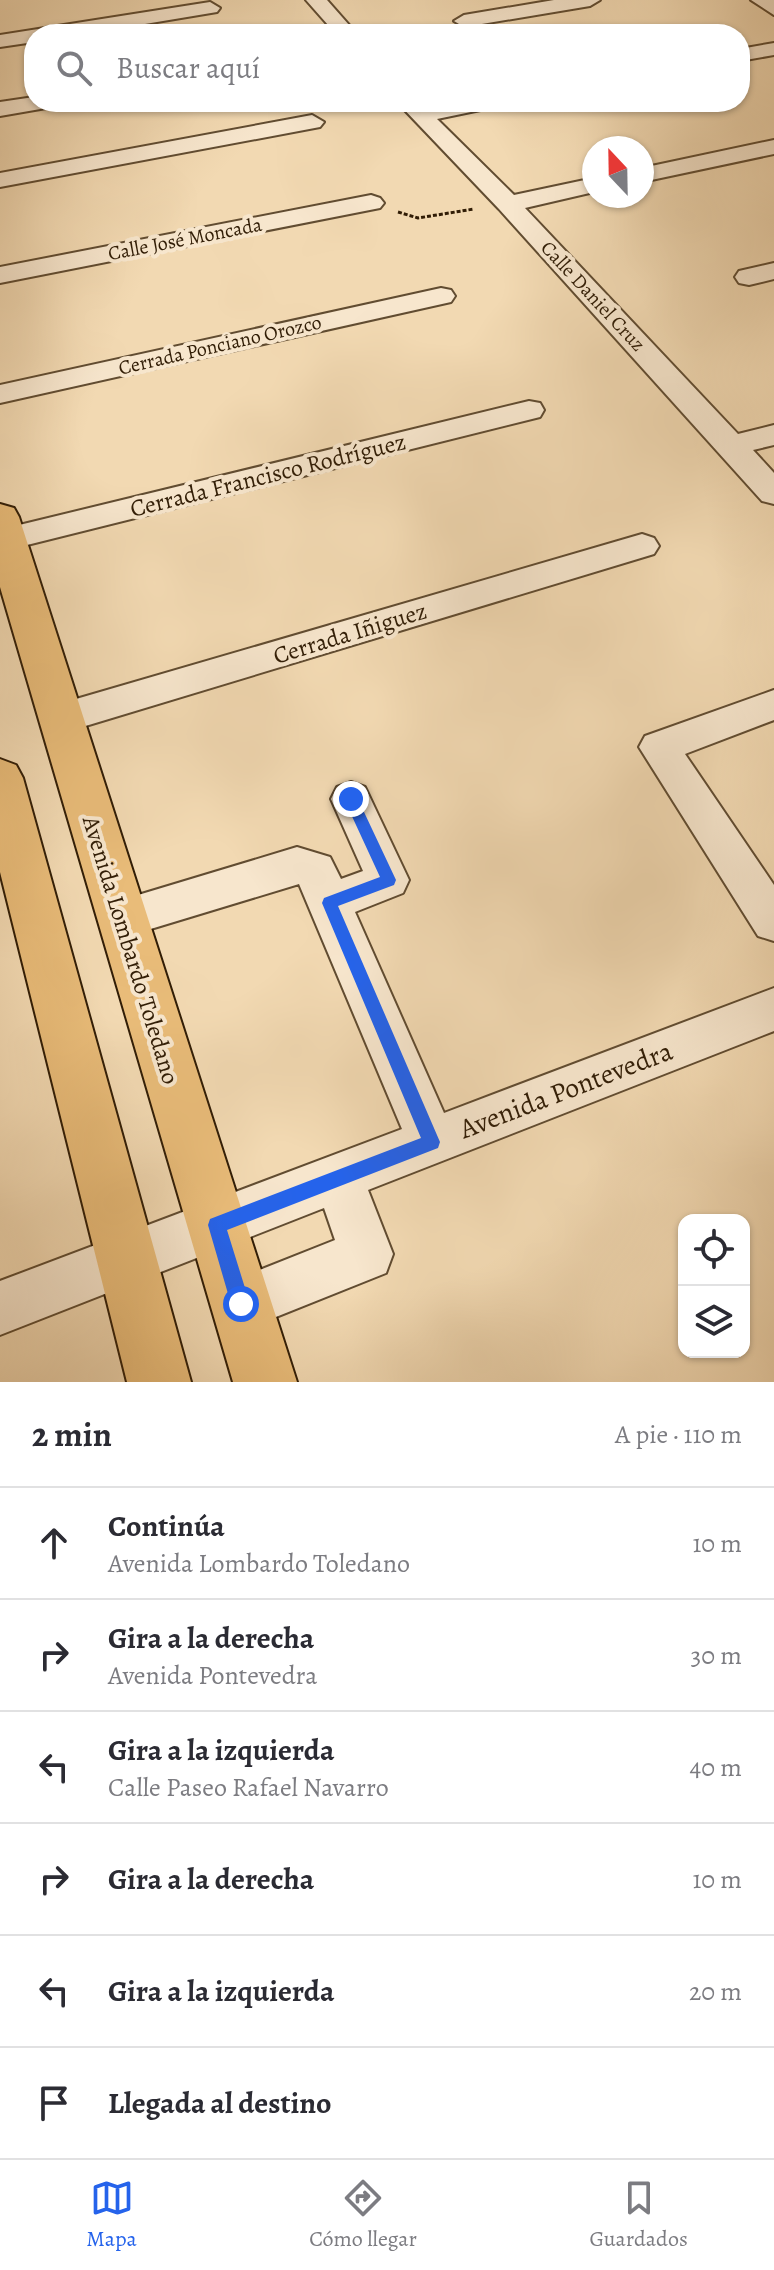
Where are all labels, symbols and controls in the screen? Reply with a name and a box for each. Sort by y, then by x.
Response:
search box [24,24,750,112]
icon: search [52,46,96,90]
text: Buscar aquí [116,48,260,88]
north arrow [582,136,654,208]
street label: Calle José Moncada [106,211,265,267]
street label: Calle Daniel Cruz [535,235,651,357]
street label: Cerrada Ponciano Orozco [116,308,324,381]
street label: Cerrada Francisco Rodríguez [127,425,409,525]
street label: Cerrada Iñiguez [269,594,431,672]
route end [333,781,369,817]
street label: Avenida Lombardo Toledano [75,811,187,1088]
street label: Avenida Pontevedra [453,1032,678,1149]
map controls [678,1214,750,1358]
button: locate [678,1214,750,1286]
route start [223,1286,259,1322]
button: layers [678,1286,750,1358]
text: 2 min [32,1411,112,1458]
text: A pie · 110 m [615,1417,742,1452]
text: Continúa [108,1506,225,1546]
icon: ahead [32,1521,76,1565]
text: 10 m [692,1526,742,1561]
text: Avenida Lombardo Toledano [108,1546,410,1581]
text: Gira a la derecha [108,1618,314,1658]
icon: right [32,1633,76,1677]
text: 30 m [691,1638,742,1673]
text: Avenida Pontevedra [108,1658,317,1693]
text: Gira a la izquierda [108,1730,334,1770]
icon: left [32,1745,76,1789]
text: 40 m [690,1750,742,1785]
text: Calle Paseo Rafael Navarro [108,1770,389,1805]
icon: right [32,1857,76,1901]
text: Gira a la derecha [108,1859,314,1899]
text: 10 m [692,1862,742,1897]
icon: left [32,1969,76,2013]
text: Gira a la izquierda [108,1971,334,2011]
text: 20 m [689,1974,742,2009]
icon: arrive [32,2081,76,2125]
text: Llegada al destino [108,2083,331,2123]
tab: Mapa [86,2176,137,2254]
tab: Cómo llegar [309,2176,417,2254]
tab: Guardados [589,2176,688,2254]

